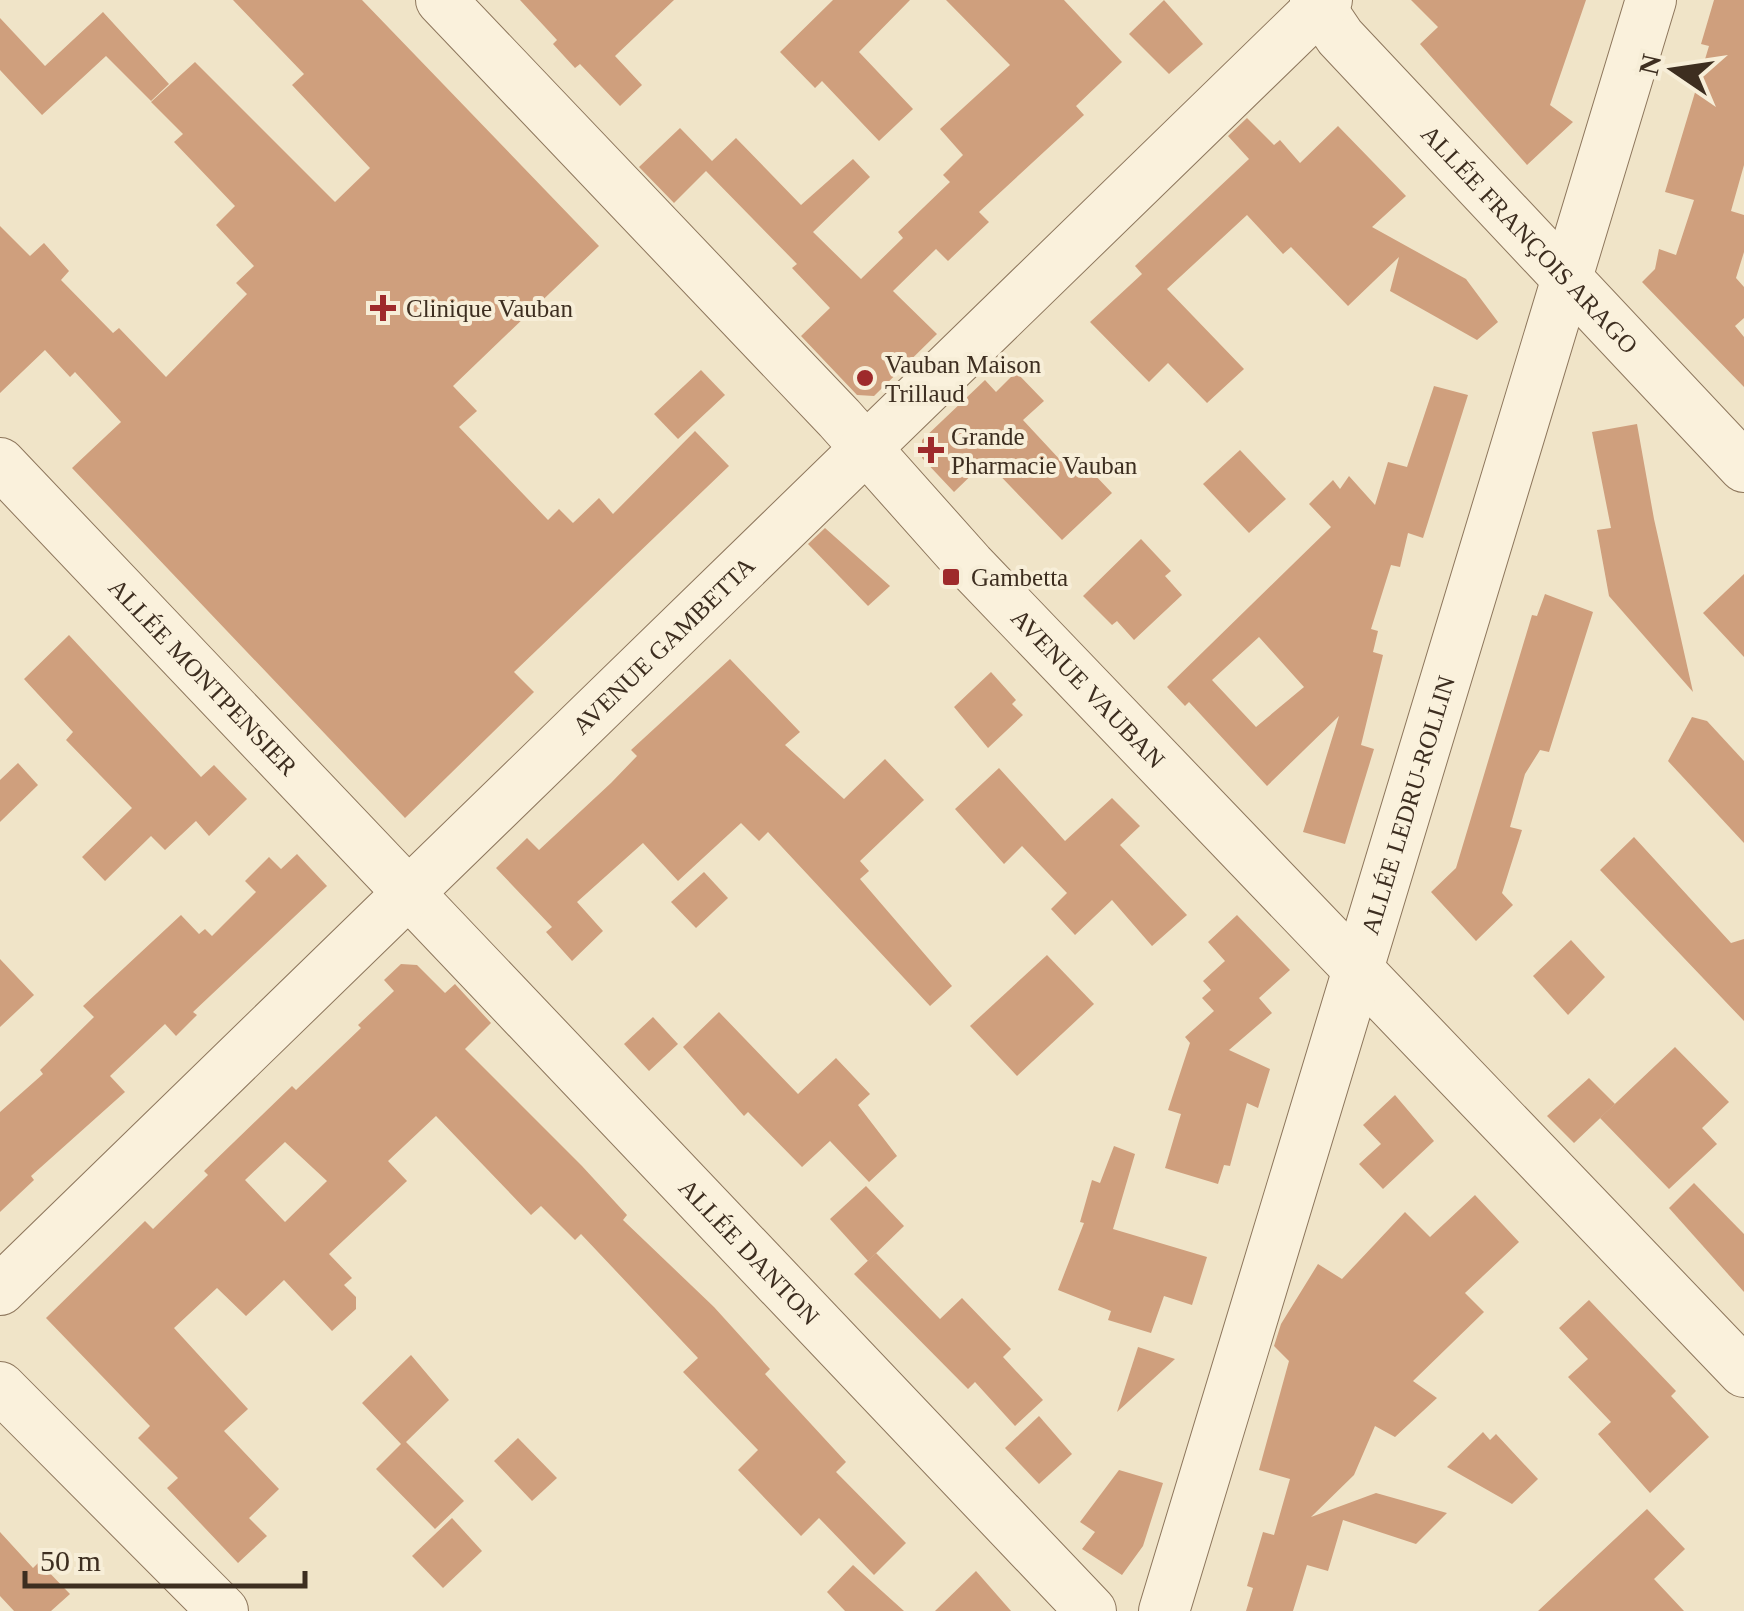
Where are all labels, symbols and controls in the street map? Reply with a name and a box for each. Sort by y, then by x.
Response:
north arrow [1624,20,1724,120]
text: N [1633,51,1668,78]
street label: ALLÉE FRANÇOIS ARAGO [1416,119,1643,359]
marker: Clinique Vauban [370,295,396,321]
place label: Clinique Vauban [406,295,573,322]
place label: Vauban Maison Trillaud [885,351,1042,407]
marker: Vauban Maison Trillaud [854,367,876,389]
place label: Grande Pharmacie Vauban [951,423,1138,479]
marker: Grande Pharmacie Vauban [920,439,942,461]
street label: AVENUE GAMBETTA [567,551,760,740]
place label: Gambetta [971,564,1068,591]
marker: Gambetta [940,566,962,588]
street label: ALLÉE MONTPENSIER [104,573,303,781]
street label: AVENUE VAUBAN [1006,604,1170,773]
street label: ALLÉE LEDRU-ROLLIN [1356,672,1459,938]
street label: ALLÉE DANTON [674,1173,825,1330]
scale bar [25,1526,305,1588]
text: 50 m [40,1544,101,1577]

